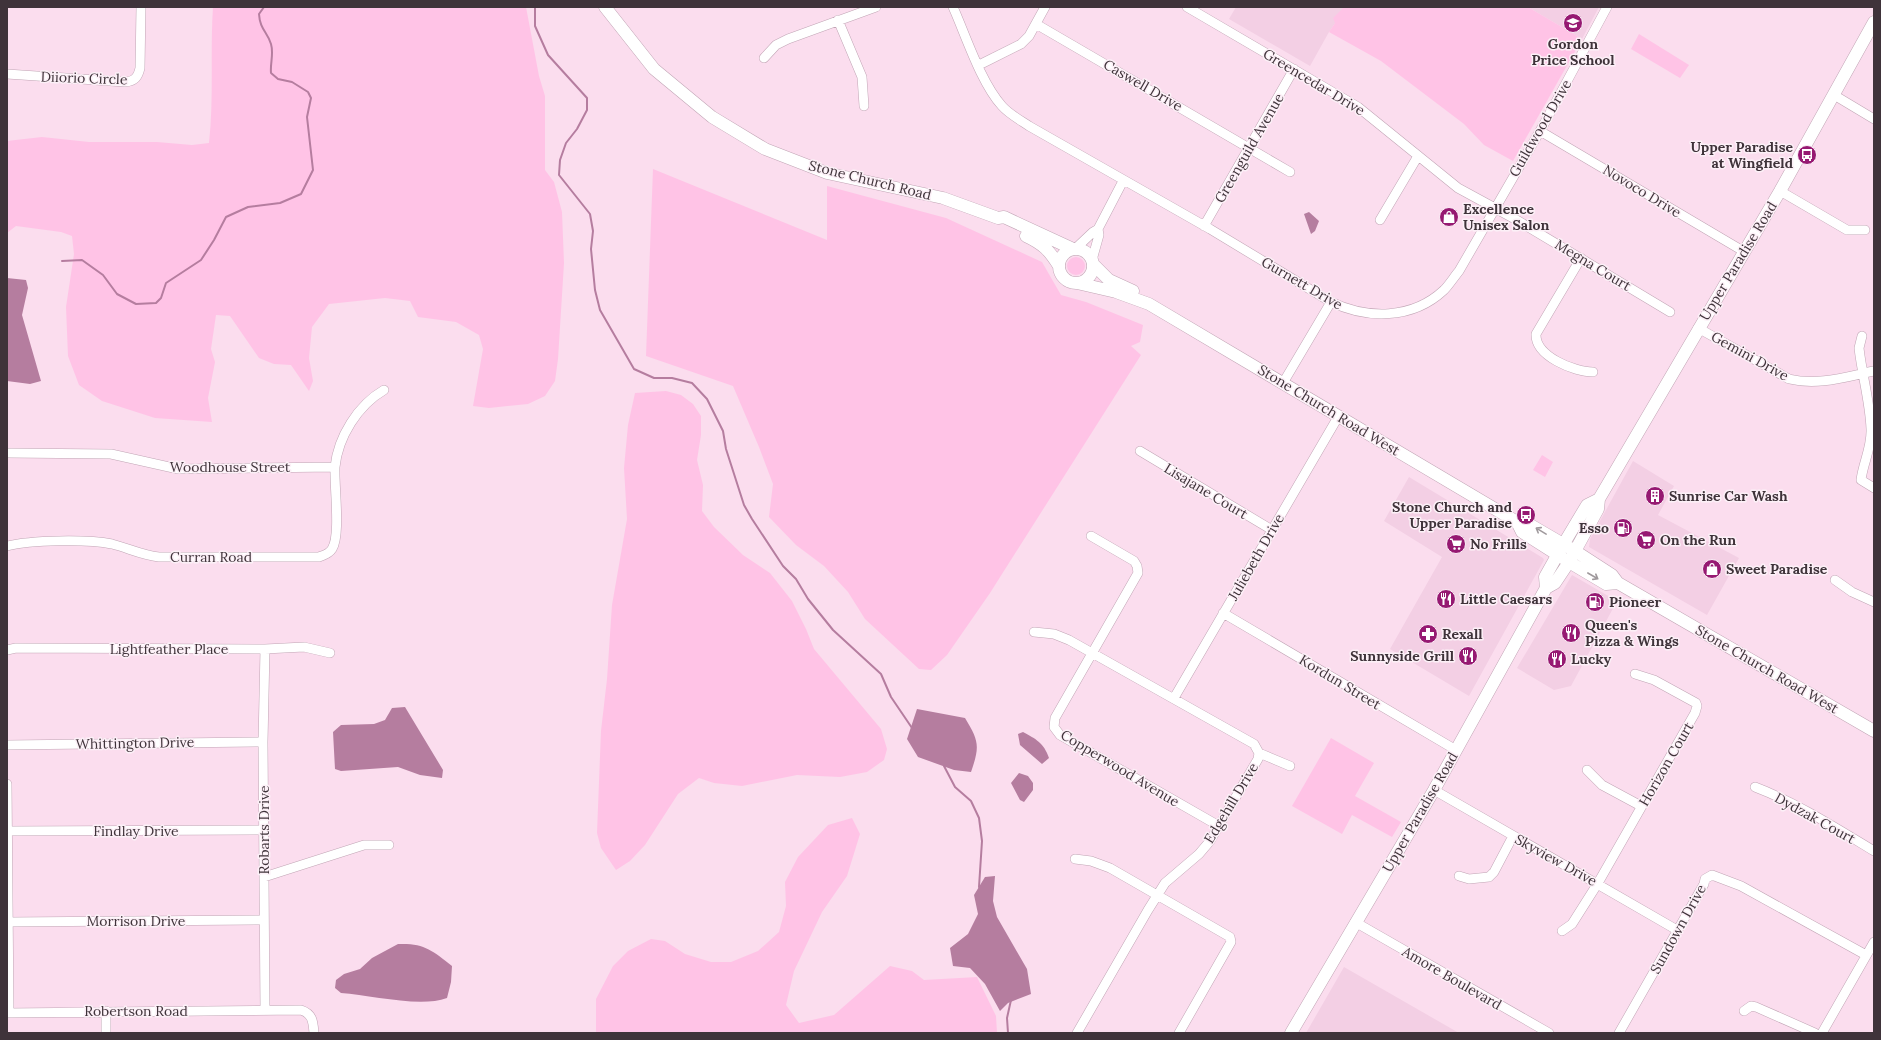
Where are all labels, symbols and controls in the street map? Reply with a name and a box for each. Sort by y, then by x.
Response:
school or university icon: Gordon Price School [1562,12,1584,34]
place label: Gordon Price School [1531,35,1615,69]
street label: Greencedar Drive [1260,45,1368,120]
street label: Caswell Drive [1100,55,1186,115]
street label: Diiorio Circle [40,67,128,89]
street label: Guildwood Drive [1505,76,1575,180]
street label: Greenguild Avenue [1210,90,1288,206]
place label: Upper Paradise at Wingfield [1691,138,1793,172]
bus stop icon: Upper Paradise at Wingfield [1796,144,1818,166]
street label: Stone Church Road [807,156,933,204]
street label: Novoco Drive [1600,161,1685,222]
street label: Upper Paradise Road [1695,198,1781,324]
place label: Excellence Unisex Salon [1463,200,1549,234]
shop icon: Excellence Unisex Salon [1438,206,1460,228]
street label: Megna Court [1552,235,1635,295]
street label: Gurnett Drive [1258,253,1346,314]
street label: Gemini Drive [1708,327,1792,385]
street label: Stone Church Road West [1255,360,1404,460]
street label: Woodhouse Street [170,458,291,476]
street label: Lisajane Court [1161,459,1252,523]
building icon: Sunrise Car Wash [1644,485,1666,507]
place label: Sunrise Car Wash [1669,487,1788,505]
place label: Stone Church and Upper Paradise [1392,498,1512,532]
bus stop icon: Stone Church and Upper Paradise [1515,504,1537,526]
street label: Juliebeth Drive [1223,510,1288,604]
fuel station icon: Esso [1612,517,1634,539]
place label: Esso [1579,519,1609,537]
one-way arrow [1535,527,1547,535]
supermarket icon: On the Run [1635,529,1657,551]
place label: On the Run [1660,531,1736,549]
supermarket icon: No Frills [1445,533,1467,555]
place label: No Frills [1470,535,1527,553]
street label: Curran Road [170,548,252,566]
shop icon: Sweet Paradise [1701,558,1723,580]
place label: Sweet Paradise [1726,560,1828,578]
one-way arrow [1587,572,1599,580]
restaurant icon: Little Caesars [1435,588,1457,610]
place label: Little Caesars [1460,590,1552,608]
fuel station icon: Pioneer [1584,591,1606,613]
place label: Pioneer [1609,593,1661,611]
place label: Queen's Pizza & Wings [1585,616,1679,650]
street label: Stone Church Road West [1692,621,1842,718]
restaurant icon: Queen's Pizza & Wings [1560,622,1582,644]
pharmacy icon: Rexall [1417,623,1439,645]
place label: Rexall [1442,625,1483,643]
street label: Lightfeather Place [110,640,229,658]
restaurant icon: Sunnyside Grill [1457,645,1479,667]
place label: Sunnyside Grill [1350,647,1455,665]
restaurant icon: Lucky [1546,648,1568,670]
place label: Lucky [1571,650,1612,668]
street label: Kordun Street [1296,651,1385,714]
street label: Horizon Court [1635,718,1698,809]
street label: Copperwood Avenue [1057,725,1183,811]
street label: Whittington Drive [75,733,195,753]
street label: Upper Paradise Road [1378,749,1462,875]
street label: Edgehill Drive [1200,759,1262,847]
street label: Robarts Drive [255,785,273,875]
street label: Dydzak Court [1771,788,1859,848]
street label: Findlay Drive [93,822,179,840]
street label: Skyview Drive [1512,830,1601,890]
street label: Sundown Drive [1646,881,1710,977]
street label: Morrison Drive [87,912,186,930]
street label: Amore Boulevard [1398,942,1505,1014]
street label: Robertson Road [84,1002,188,1020]

